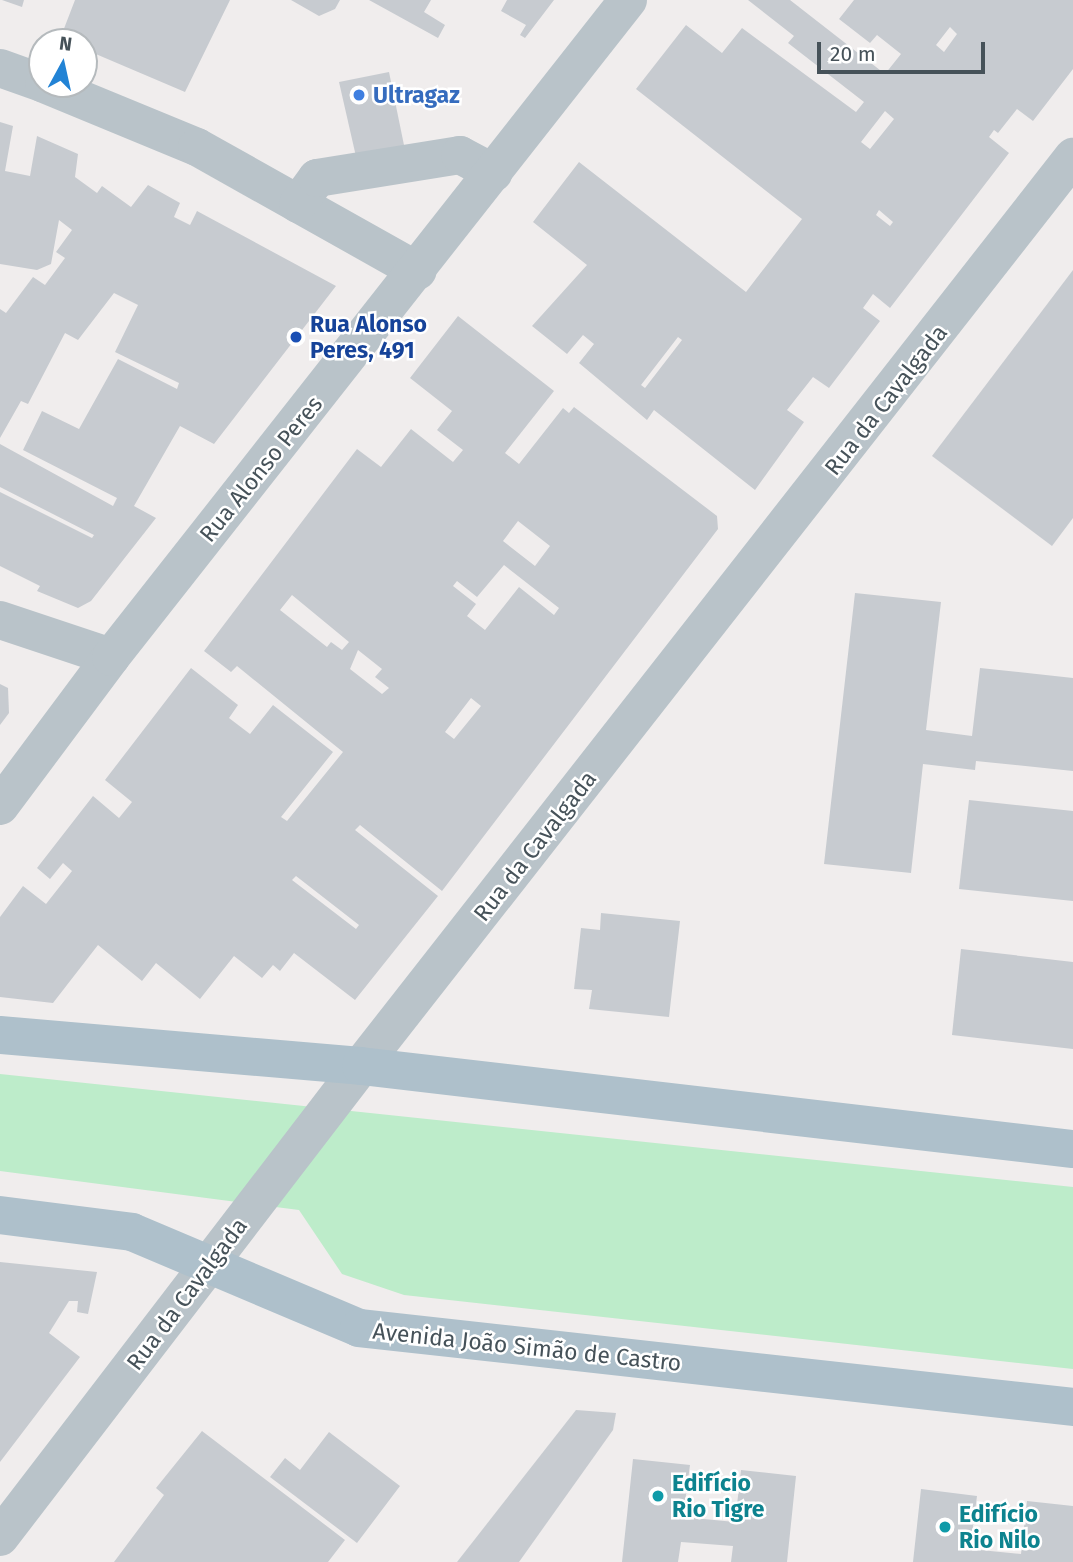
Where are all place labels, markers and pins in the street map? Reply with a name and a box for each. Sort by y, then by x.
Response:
place label: Ultragaz [373,81,460,109]
marker: Ultragaz [351,87,367,103]
place label: Rua Alonso Peres, 491 [310,310,427,364]
marker: Rua Alonso Peres, 491 [288,329,304,345]
place label: Edifício Rio Tigre [672,1469,764,1523]
marker: Edifício Rio Tigre [650,1488,666,1504]
place label: Edifício Rio Nilo [959,1500,1040,1554]
marker: Edifício Rio Nilo [937,1519,953,1535]

